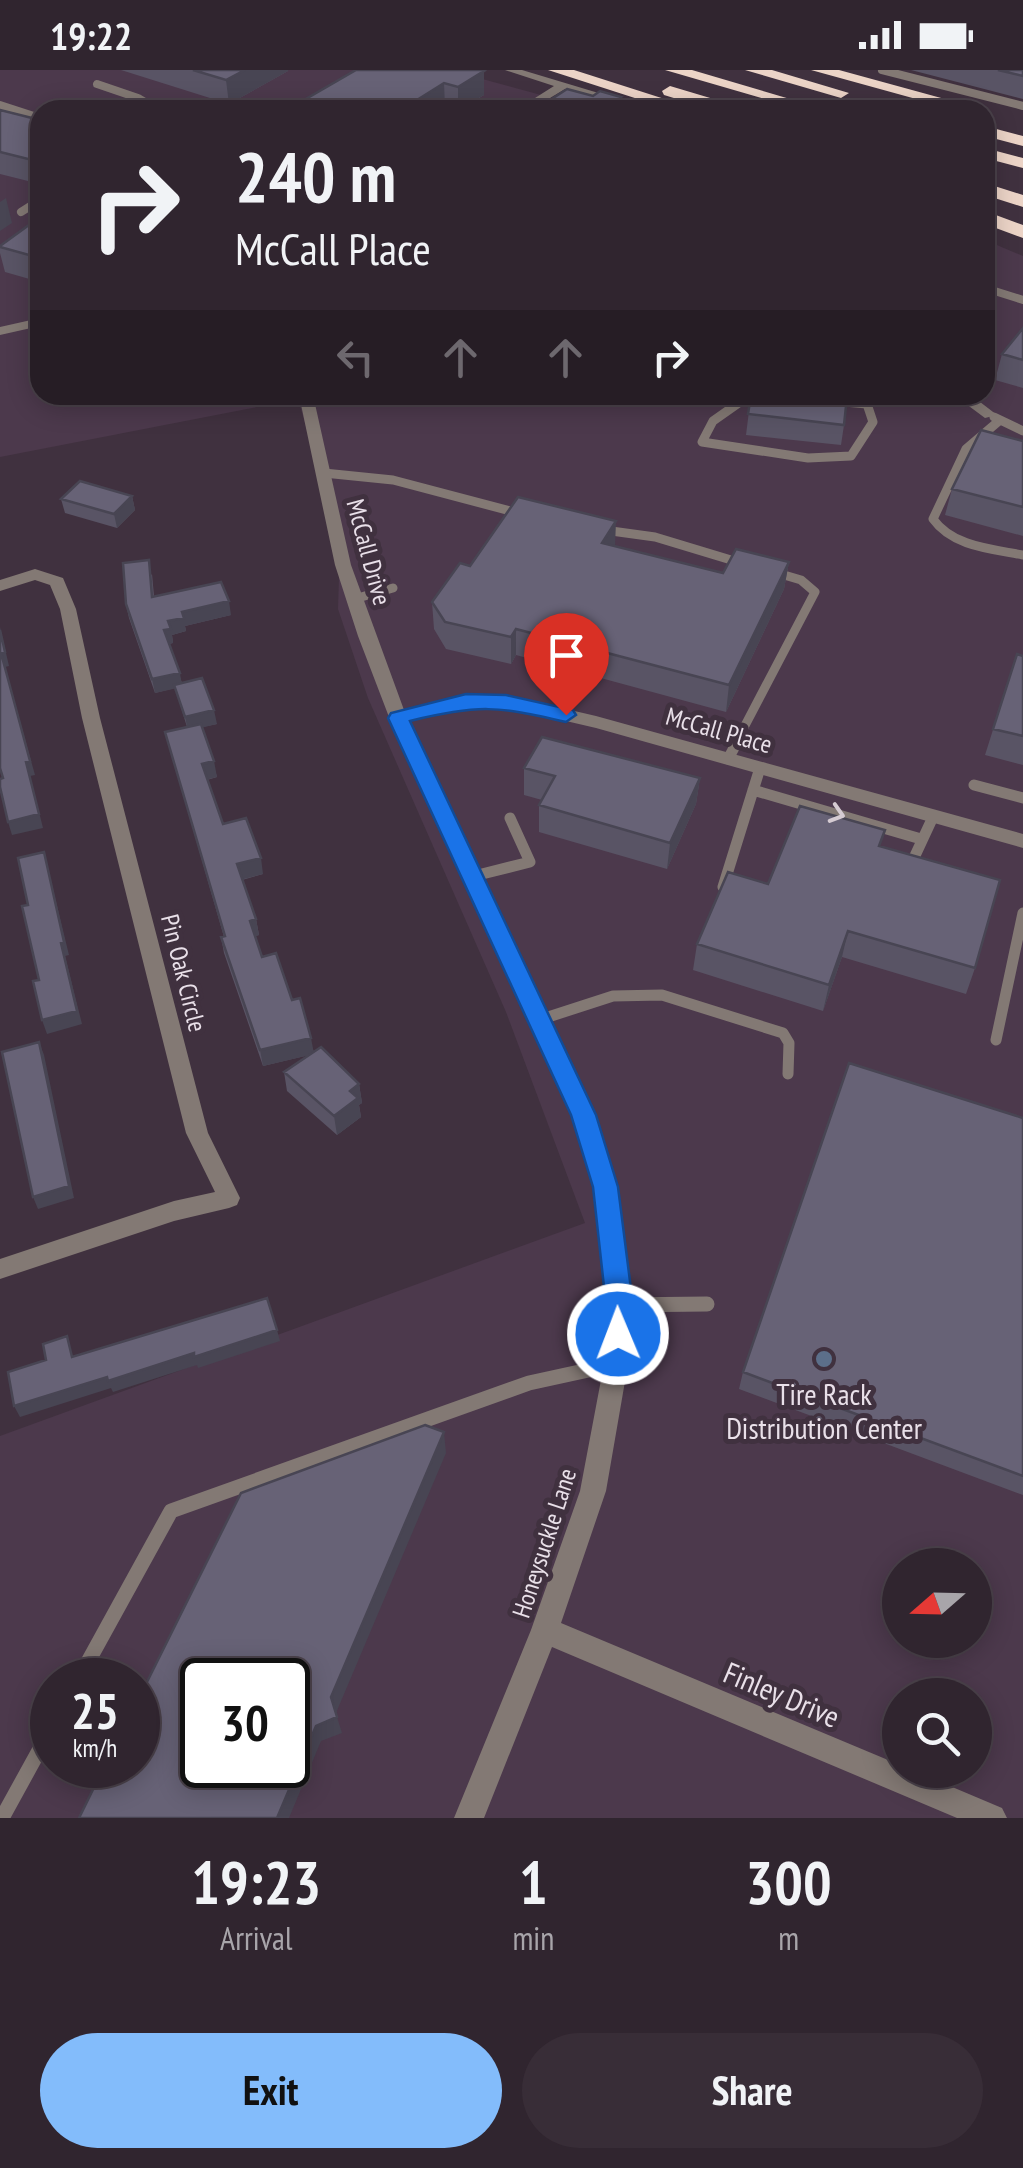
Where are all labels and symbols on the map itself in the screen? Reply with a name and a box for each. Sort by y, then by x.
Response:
street label: McCall Drive [340,496,398,608]
pin [524,613,609,716]
street label: McCall Place [662,700,776,760]
one-way arrow [828,802,845,823]
street label: Pin Oak Circle [154,911,214,1035]
position arrow [566,1282,670,1386]
marker: Tire Rack Distribution Center [813,1348,835,1370]
place label: Tire Rack Distribution Center [726,1374,923,1447]
street label: Honeysuckle Lane [505,1464,583,1622]
north arrow [882,1548,992,1658]
street label: Finley Drive [718,1652,846,1736]
speed limit sign: 30 [180,1658,310,1788]

